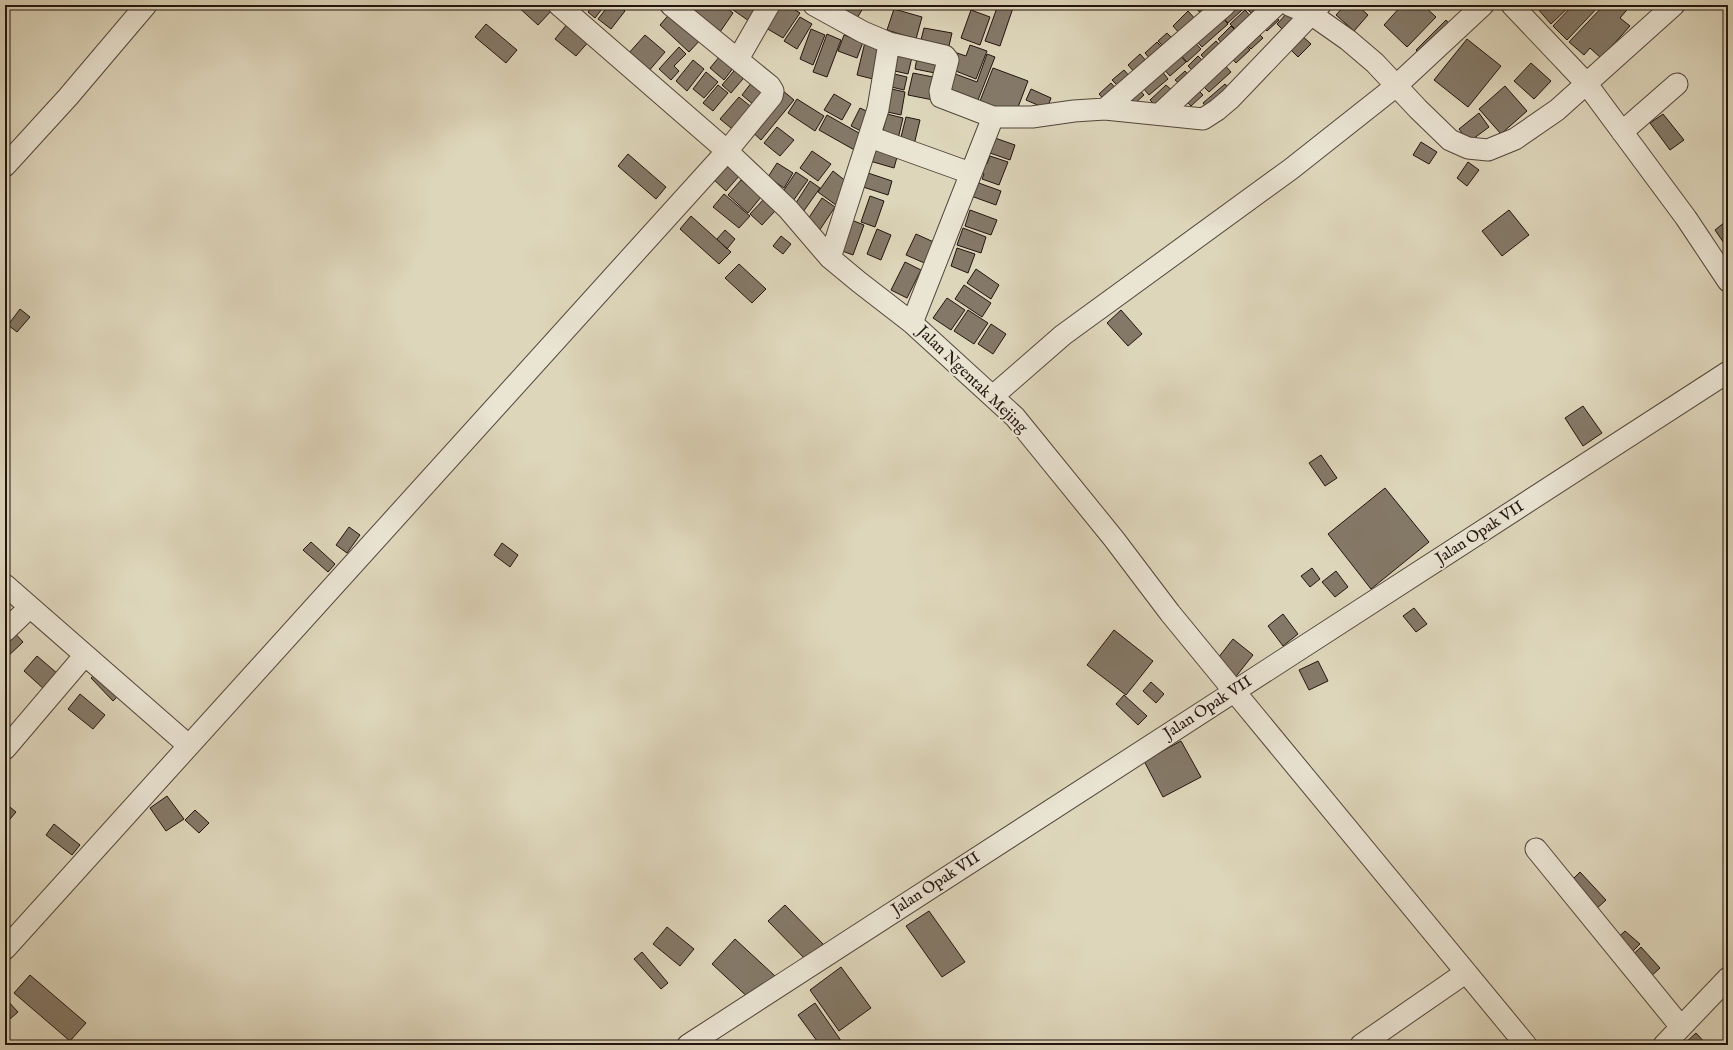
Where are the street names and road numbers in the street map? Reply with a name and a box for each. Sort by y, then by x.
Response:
street label: Jalan Ngentak Mejing [911,321,1032,438]
street label: Jalan Opak VII [1430,497,1528,570]
street label: Jalan Opak VII [1158,672,1256,745]
street label: Jalan Opak VII [886,848,984,921]

